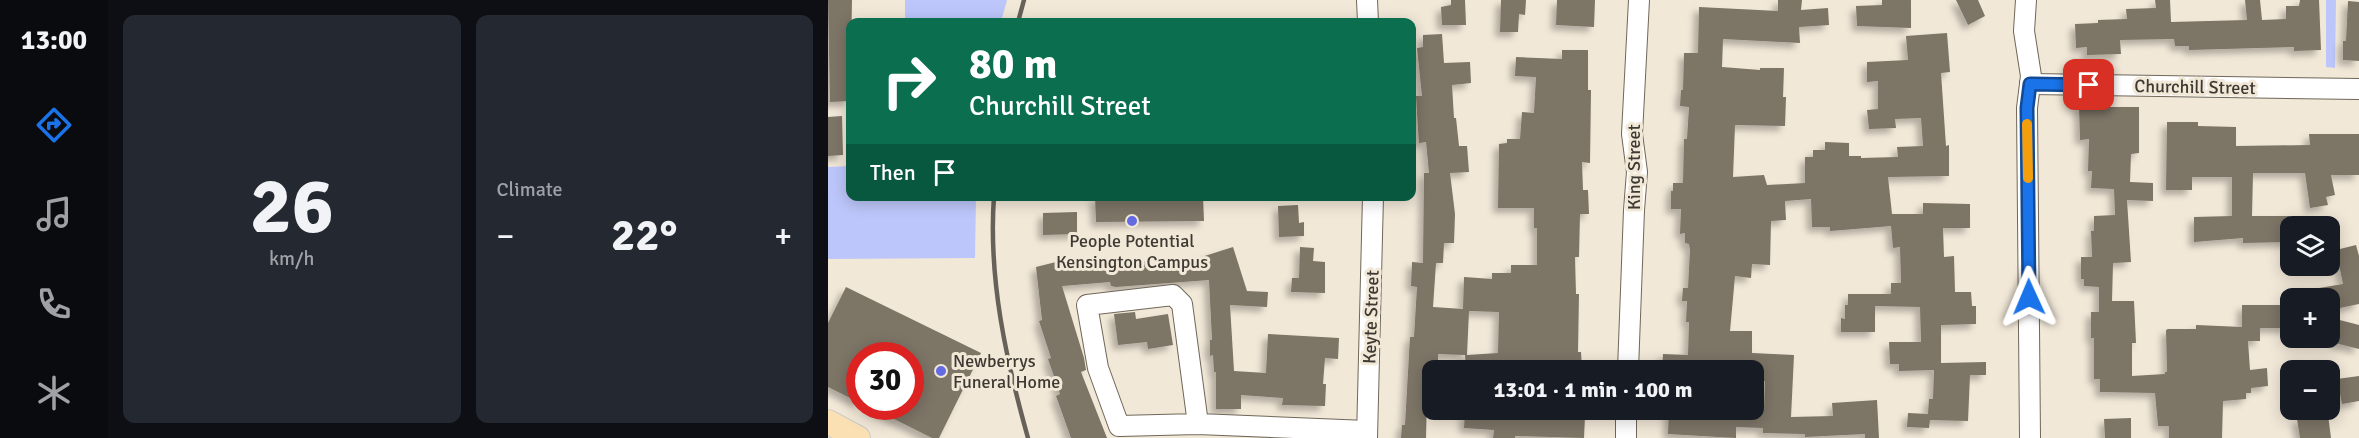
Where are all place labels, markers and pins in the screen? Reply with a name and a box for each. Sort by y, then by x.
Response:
pin [2063,59,2114,110]
marker: People Potential Kensington Campus [1125,214,1139,228]
place label: People Potential Kensington Campus [1056,230,1208,273]
place label: Newberrys Funeral Home [953,350,1060,393]
marker: Newberrys Funeral Home [934,364,948,378]

